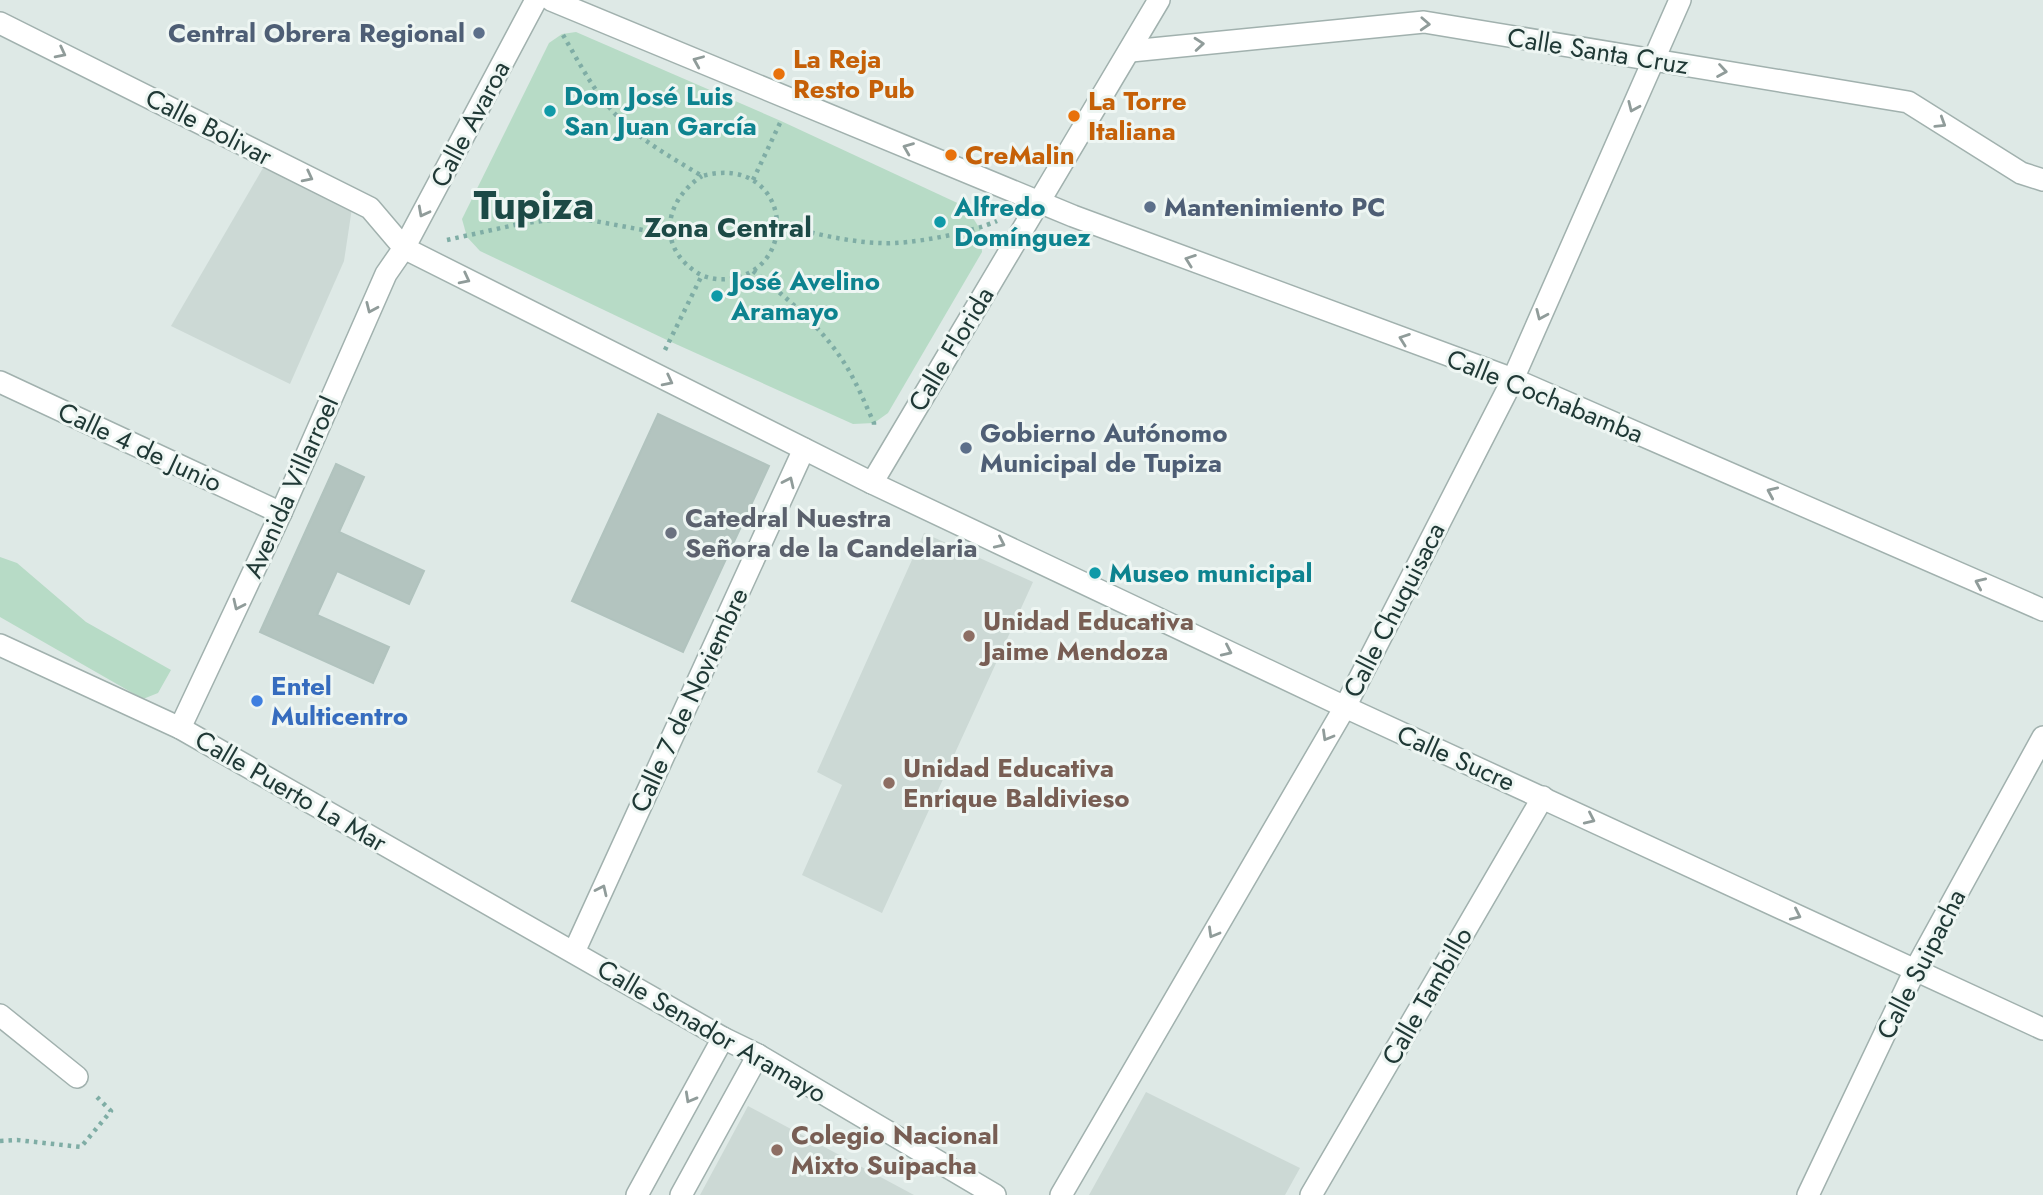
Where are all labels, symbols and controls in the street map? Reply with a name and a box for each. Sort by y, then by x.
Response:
place label: Central Obrera Regional [168,14,465,52]
one-way arrow [1420,16,1431,31]
street label: Calle Santa Cruz [1505,18,1691,84]
marker: Central Obrera Regional [471,25,487,41]
one-way arrow [1194,37,1205,52]
place label: La Reja Resto Pub [793,40,915,108]
one-way arrow [54,45,66,59]
street label: Calle Avaroa [421,54,519,194]
one-way arrow [692,55,704,69]
one-way arrow [1716,63,1728,78]
marker: La Reja Resto Pub [771,66,787,82]
place label: Dom José Luis San Juan García [564,77,757,145]
street label: Calle Bolivar [139,79,279,175]
place label: La Torre Italiana [1088,82,1187,150]
one-way arrow [1627,100,1641,112]
marker: Dom José Luis San Juan García [542,103,558,119]
marker: La Torre Italiana [1066,108,1082,124]
one-way arrow [1934,114,1947,127]
place label: CreMalin [965,136,1075,174]
one-way arrow [902,142,915,156]
marker: CreMalin [943,147,959,163]
one-way arrow [301,168,314,182]
district label: Tupiza [474,176,594,234]
place label: Alfredo Domínguez [953,188,1091,256]
place label: Mantenimiento PC [1164,188,1386,226]
marker: Mantenimiento PC [1142,199,1158,215]
one-way arrow [418,204,432,217]
district label: Zona Central [644,207,812,248]
marker: Alfredo Domínguez [932,214,948,230]
one-way arrow [1185,254,1197,268]
place label: José Avelino Aramayo [726,262,880,330]
one-way arrow [458,270,470,284]
street label: Calle Florida [899,279,1003,419]
marker: José Avelino Aramayo [709,288,725,304]
one-way arrow [365,300,379,313]
one-way arrow [1535,308,1549,320]
one-way arrow [1398,333,1410,347]
street label: Calle Cochabamba [1441,339,1649,453]
one-way arrow [661,372,673,386]
street label: Avenida Villarroel [234,390,348,584]
street label: Calle 4 de Junio [52,392,228,502]
place label: Gobierno Autónomo Municipal de Tupiza [980,414,1228,482]
marker: Gobierno Autónomo Municipal de Tupiza [958,440,974,456]
one-way arrow [780,477,794,490]
one-way arrow [1767,486,1779,500]
place label: Catedral Nuestra Señora de la Candelaria [685,499,978,567]
street label: Calle Chuquisaca [1334,516,1454,704]
marker: Catedral Nuestra Señora de la Candelaria [663,525,679,541]
one-way arrow [993,535,1005,549]
place label: Museo municipal [1109,554,1313,592]
marker: Museo municipal [1087,565,1103,581]
one-way arrow [1975,577,1988,591]
street label: Calle 7 de Noviembre [620,582,758,818]
one-way arrow [232,598,246,610]
place label: Unidad Educativa Jaime Mendoza [978,602,1194,670]
marker: Unidad Educativa Jaime Mendoza [961,628,977,644]
one-way arrow [1220,643,1233,657]
place label: Entel Multicentro [271,667,408,735]
marker: Entel Multicentro [249,693,265,709]
street label: Calle Sucre [1391,715,1521,801]
street label: Calle Puerto La Mar [188,721,394,861]
one-way arrow [1322,729,1335,742]
place label: Unidad Educativa Enrique Baldivieso [903,749,1130,817]
marker: Unidad Educativa Enrique Baldivieso [881,775,897,791]
one-way arrow [1582,811,1595,825]
street label: Calle Suipacha [1867,882,1975,1046]
one-way arrow [594,885,608,897]
one-way arrow [1789,907,1801,921]
street label: Calle Tambillo [1372,920,1482,1072]
one-way arrow [1208,926,1221,939]
street label: Calle Senador Aramayo [590,950,834,1112]
one-way arrow [685,1090,698,1103]
place label: Colegio Nacional Mixto Suipacha [791,1116,999,1184]
marker: Colegio Nacional Mixto Suipacha [769,1142,785,1158]

